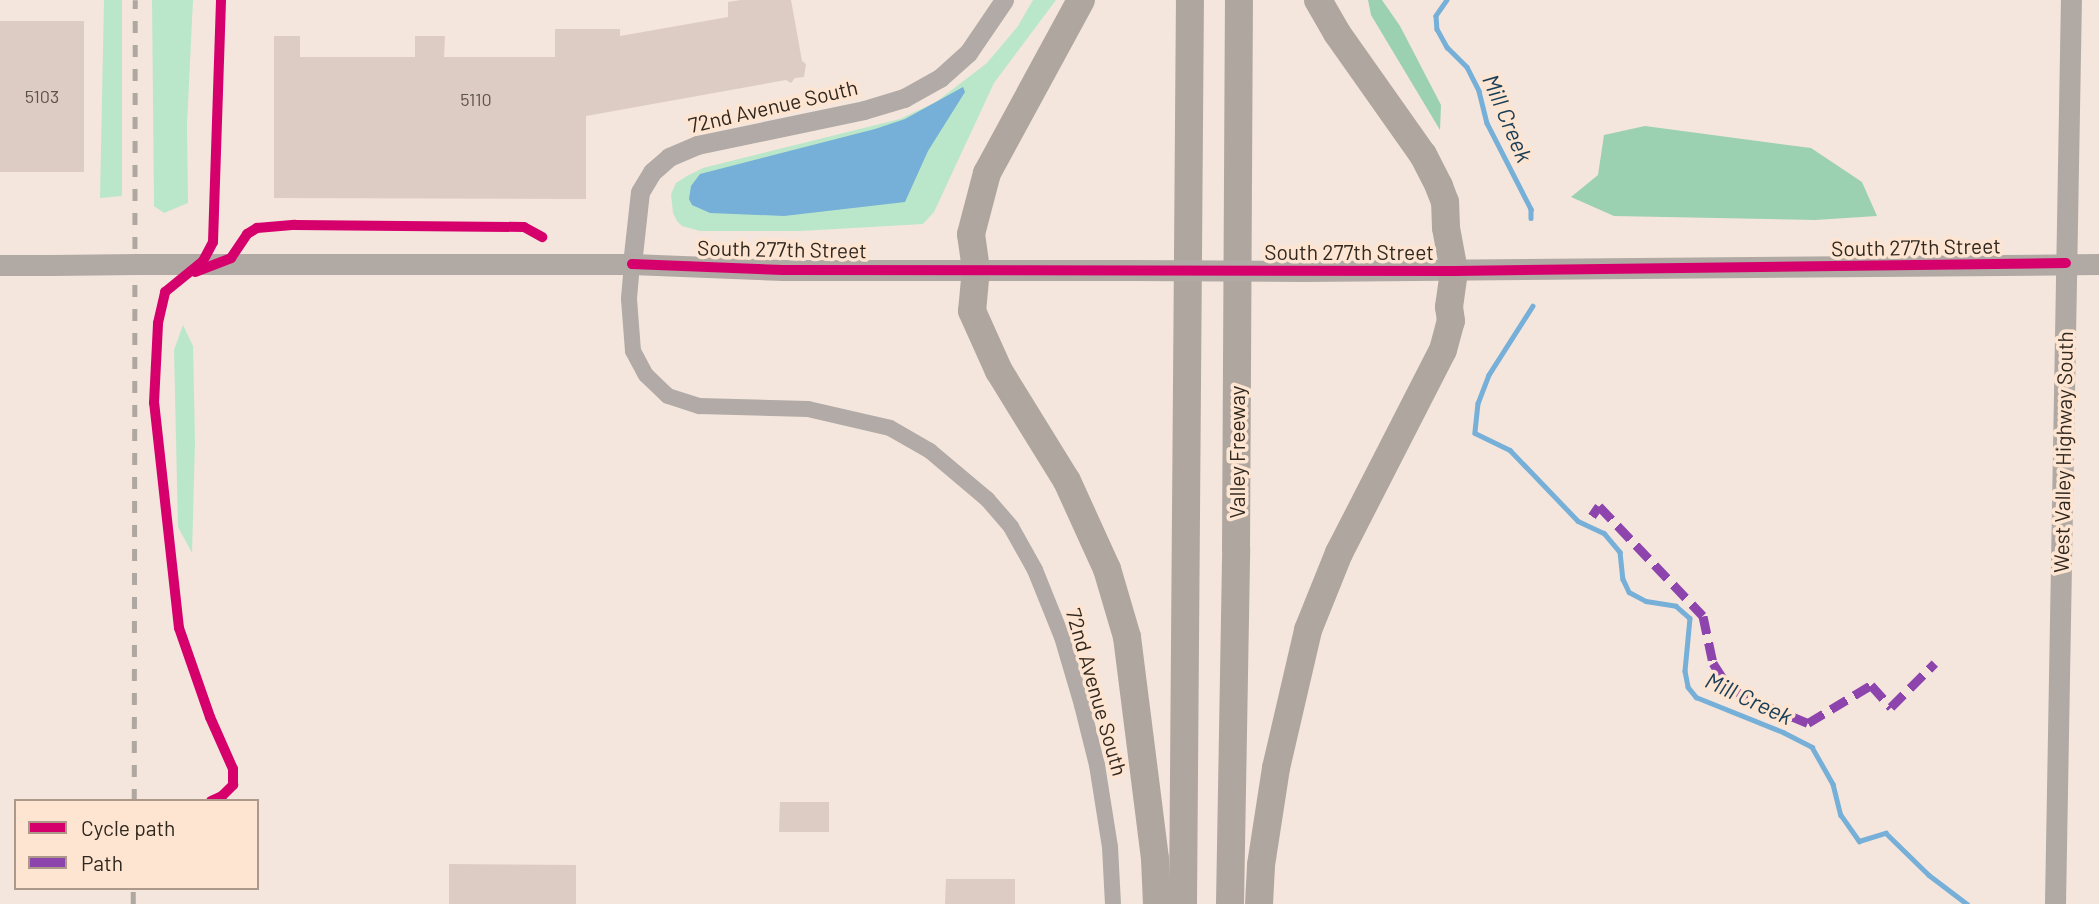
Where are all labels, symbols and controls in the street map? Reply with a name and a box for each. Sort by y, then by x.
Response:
water label: Mill Creek [1477,70,1539,166]
street label: 72nd Avenue South [686,74,860,138]
house number: 5103 [25,85,59,107]
house number: 5110 [460,88,492,110]
street label: South 277th Street [1831,233,2001,261]
street label: South 277th Street [697,235,867,263]
street label: South 277th Street [1264,239,1434,265]
street label: West Valley Highway South [2048,331,2078,573]
street label: Valley Freeway [1224,385,1250,519]
street label: 72nd Avenue South [1061,605,1133,779]
water label: Mill Creek [1701,666,1797,730]
legend [14,799,259,890]
text: Cycle path [81,815,175,840]
text: Path [81,850,123,875]

